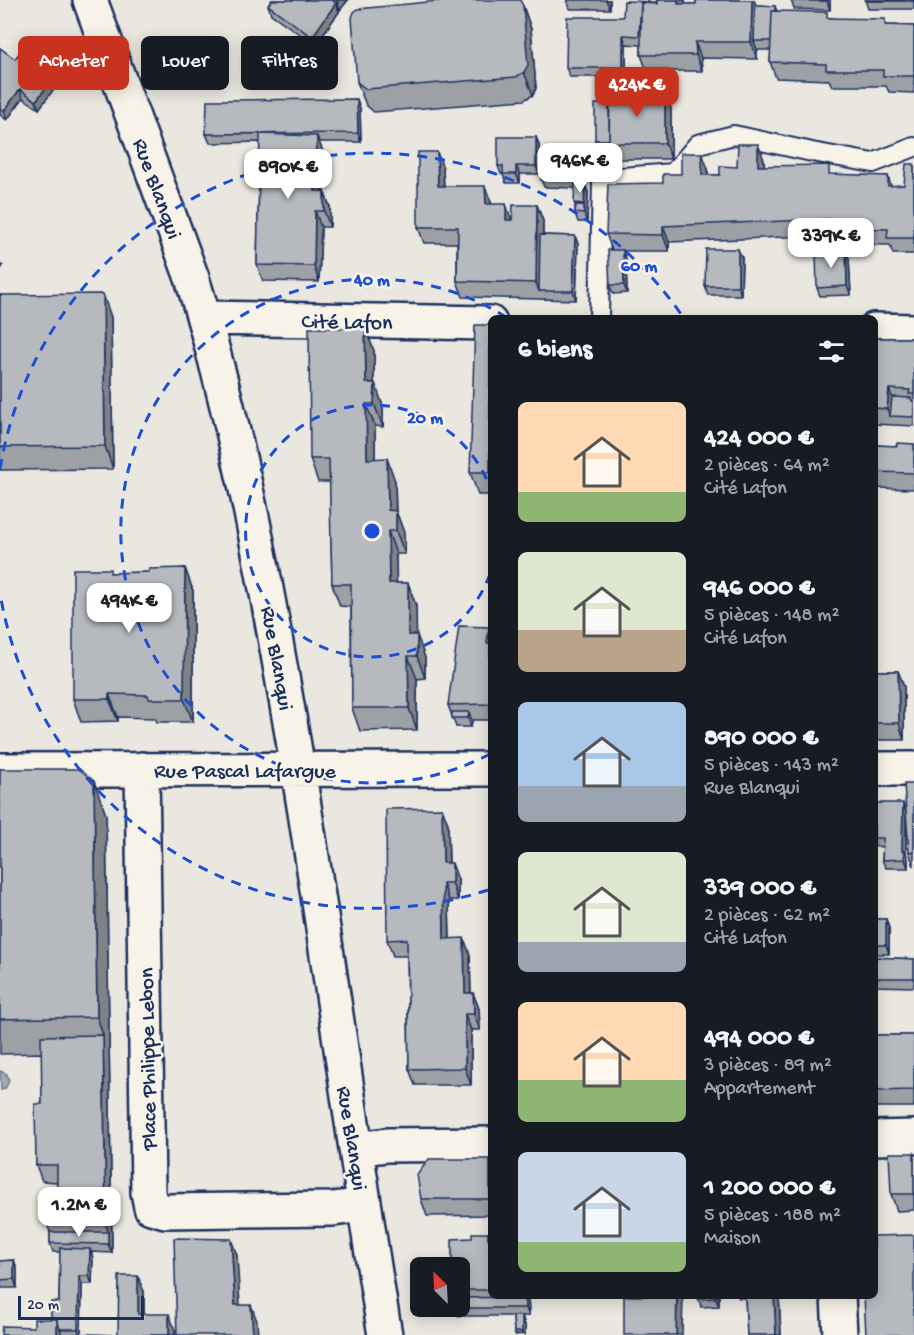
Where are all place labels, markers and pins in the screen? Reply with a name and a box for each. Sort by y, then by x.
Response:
pin: 424K € [588,67,686,118]
pin: 946K € [531,143,629,194]
pin: 890K € [239,149,337,200]
pin: 339K € [782,218,880,269]
centre of rings [362,521,382,541]
pin: 494K € [80,583,178,634]
pin: 1.2M € [30,1187,128,1238]

